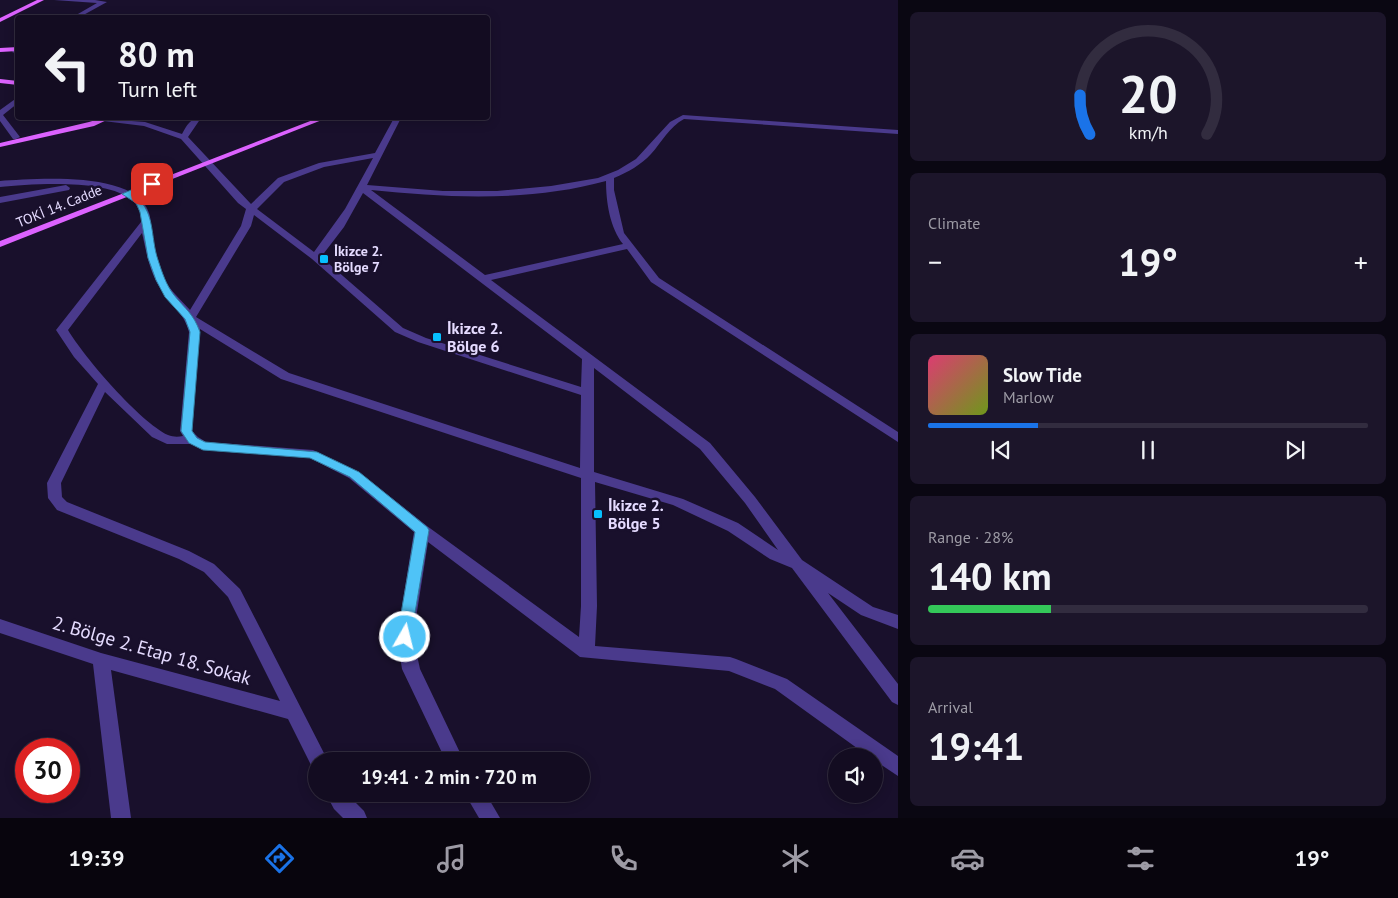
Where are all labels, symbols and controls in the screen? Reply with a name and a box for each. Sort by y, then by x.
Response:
text: 80 m [118,31,195,77]
icon: left [35,35,100,100]
text: 20 [1119,60,1177,127]
text: Turn left [118,75,197,103]
text: km/h [1128,121,1168,144]
pin [131,163,173,205]
icon: arrive [138,170,166,198]
street label: TOKİ 14. Cadde [14,181,104,231]
text: Climate [928,213,980,233]
text: 19° [1118,237,1178,286]
place label: İkizce 2. Bölge 7 [334,242,383,276]
text: − [928,243,942,280]
text: + [1354,243,1368,280]
marker: İkizce 2. Bölge 7 [318,253,330,265]
place label: İkizce 2. Bölge 6 [447,318,503,356]
marker: İkizce 2. Bölge 6 [431,331,443,343]
text: Slow Tide [1003,363,1082,387]
text: Marlow [1003,387,1054,407]
icon: previous [987,436,1015,464]
icon: pause [1134,436,1162,464]
icon: next [1281,436,1309,464]
place label: İkizce 2. Bölge 5 [608,495,664,533]
marker: İkizce 2. Bölge 5 [592,508,604,520]
text: Range · 28% [928,527,1013,547]
text: 140 km [928,551,1052,600]
street label: 2. Bölge 2. Etap 18. Sokak [50,610,254,690]
position arrow [378,610,430,662]
text: Arrival [928,697,973,717]
text: 19:41 [928,721,1024,770]
speed limit sign: 30 [15,738,80,803]
map controls [828,748,883,803]
button: sound [828,748,883,803]
text: 19:41 · 2 min · 720 m [361,765,537,789]
icon: directions [262,841,297,876]
icon: music [434,841,469,876]
icon: phone [606,841,641,876]
icon: climate [778,841,813,876]
icon: car [950,841,985,876]
icon: filters [1123,841,1158,876]
text: 19:39 [69,844,124,872]
text: 19° [1295,844,1329,872]

